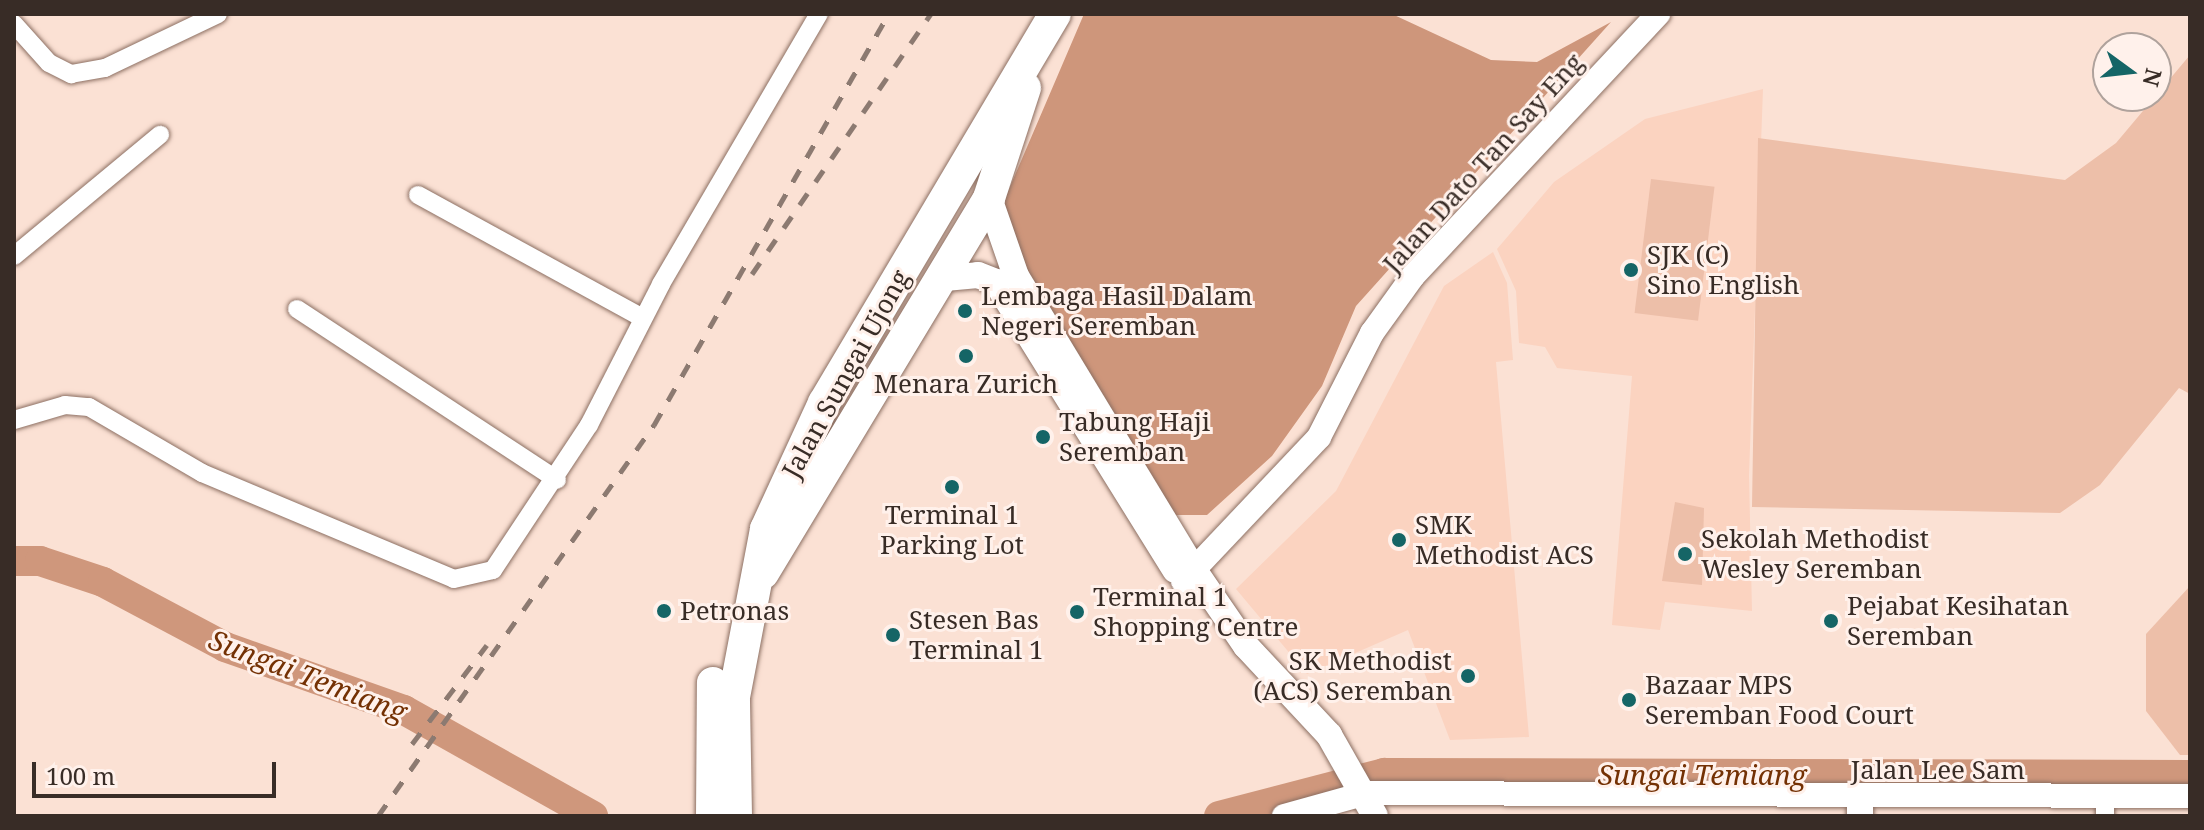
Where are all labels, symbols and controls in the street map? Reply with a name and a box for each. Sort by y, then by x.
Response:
north arrow [2092,32,2172,112]
street label: Jalan Dato Tan Say Eng [1376,47,1590,279]
text: N [2137,65,2170,90]
place label: SJK (C) Sino English [1647,239,1800,300]
marker: SJK (C) Sino English [1622,261,1640,279]
street label: Jalan Sungai Ujong [776,264,916,484]
place label: Lembaga Hasil Dalam Negeri Seremban [981,280,1253,342]
marker: Lembaga Hasil Dalam Negeri Seremban [956,302,974,320]
marker: Menara Zurich [957,347,975,365]
place label: Menara Zurich [874,368,1058,400]
place label: Tabung Haji Seremban [1059,406,1210,468]
marker: Tabung Haji Seremban [1034,428,1052,446]
marker: Terminal 1 Parking Lot [943,478,961,496]
place label: Terminal 1 Parking Lot [880,499,1024,560]
place label: SMK Methodist ACS [1415,509,1594,570]
place label: Sekolah Methodist Wesley Seremban [1701,523,1929,584]
marker: SMK Methodist ACS [1390,531,1408,549]
marker: Sekolah Methodist Wesley Seremban [1676,545,1694,563]
place label: Terminal 1 Shopping Centre [1093,581,1298,642]
place label: Pejabat Kesihatan Seremban [1847,590,2069,652]
place label: Petronas [680,595,789,627]
marker: Petronas [655,602,673,620]
marker: Terminal 1 Shopping Centre [1068,603,1086,621]
place label: Stesen Bas Terminal 1 [909,604,1043,666]
marker: Pejabat Kesihatan Seremban [1822,612,1840,630]
water label: Sungai Temiang [205,622,411,728]
marker: Stesen Bas Terminal 1 [884,626,902,644]
place label: SK Methodist (ACS) Seremban [1253,645,1452,706]
marker: SK Methodist (ACS) Seremban [1459,667,1477,685]
place label: Bazaar MPS Seremban Food Court [1645,669,1914,730]
marker: Bazaar MPS Seremban Food Court [1620,691,1638,709]
scale bar [36,746,280,796]
street label: Jalan Lee Sam [1851,754,2025,786]
water label: Sungai Temiang [1598,757,1806,791]
text: 100 m [46,759,115,792]

